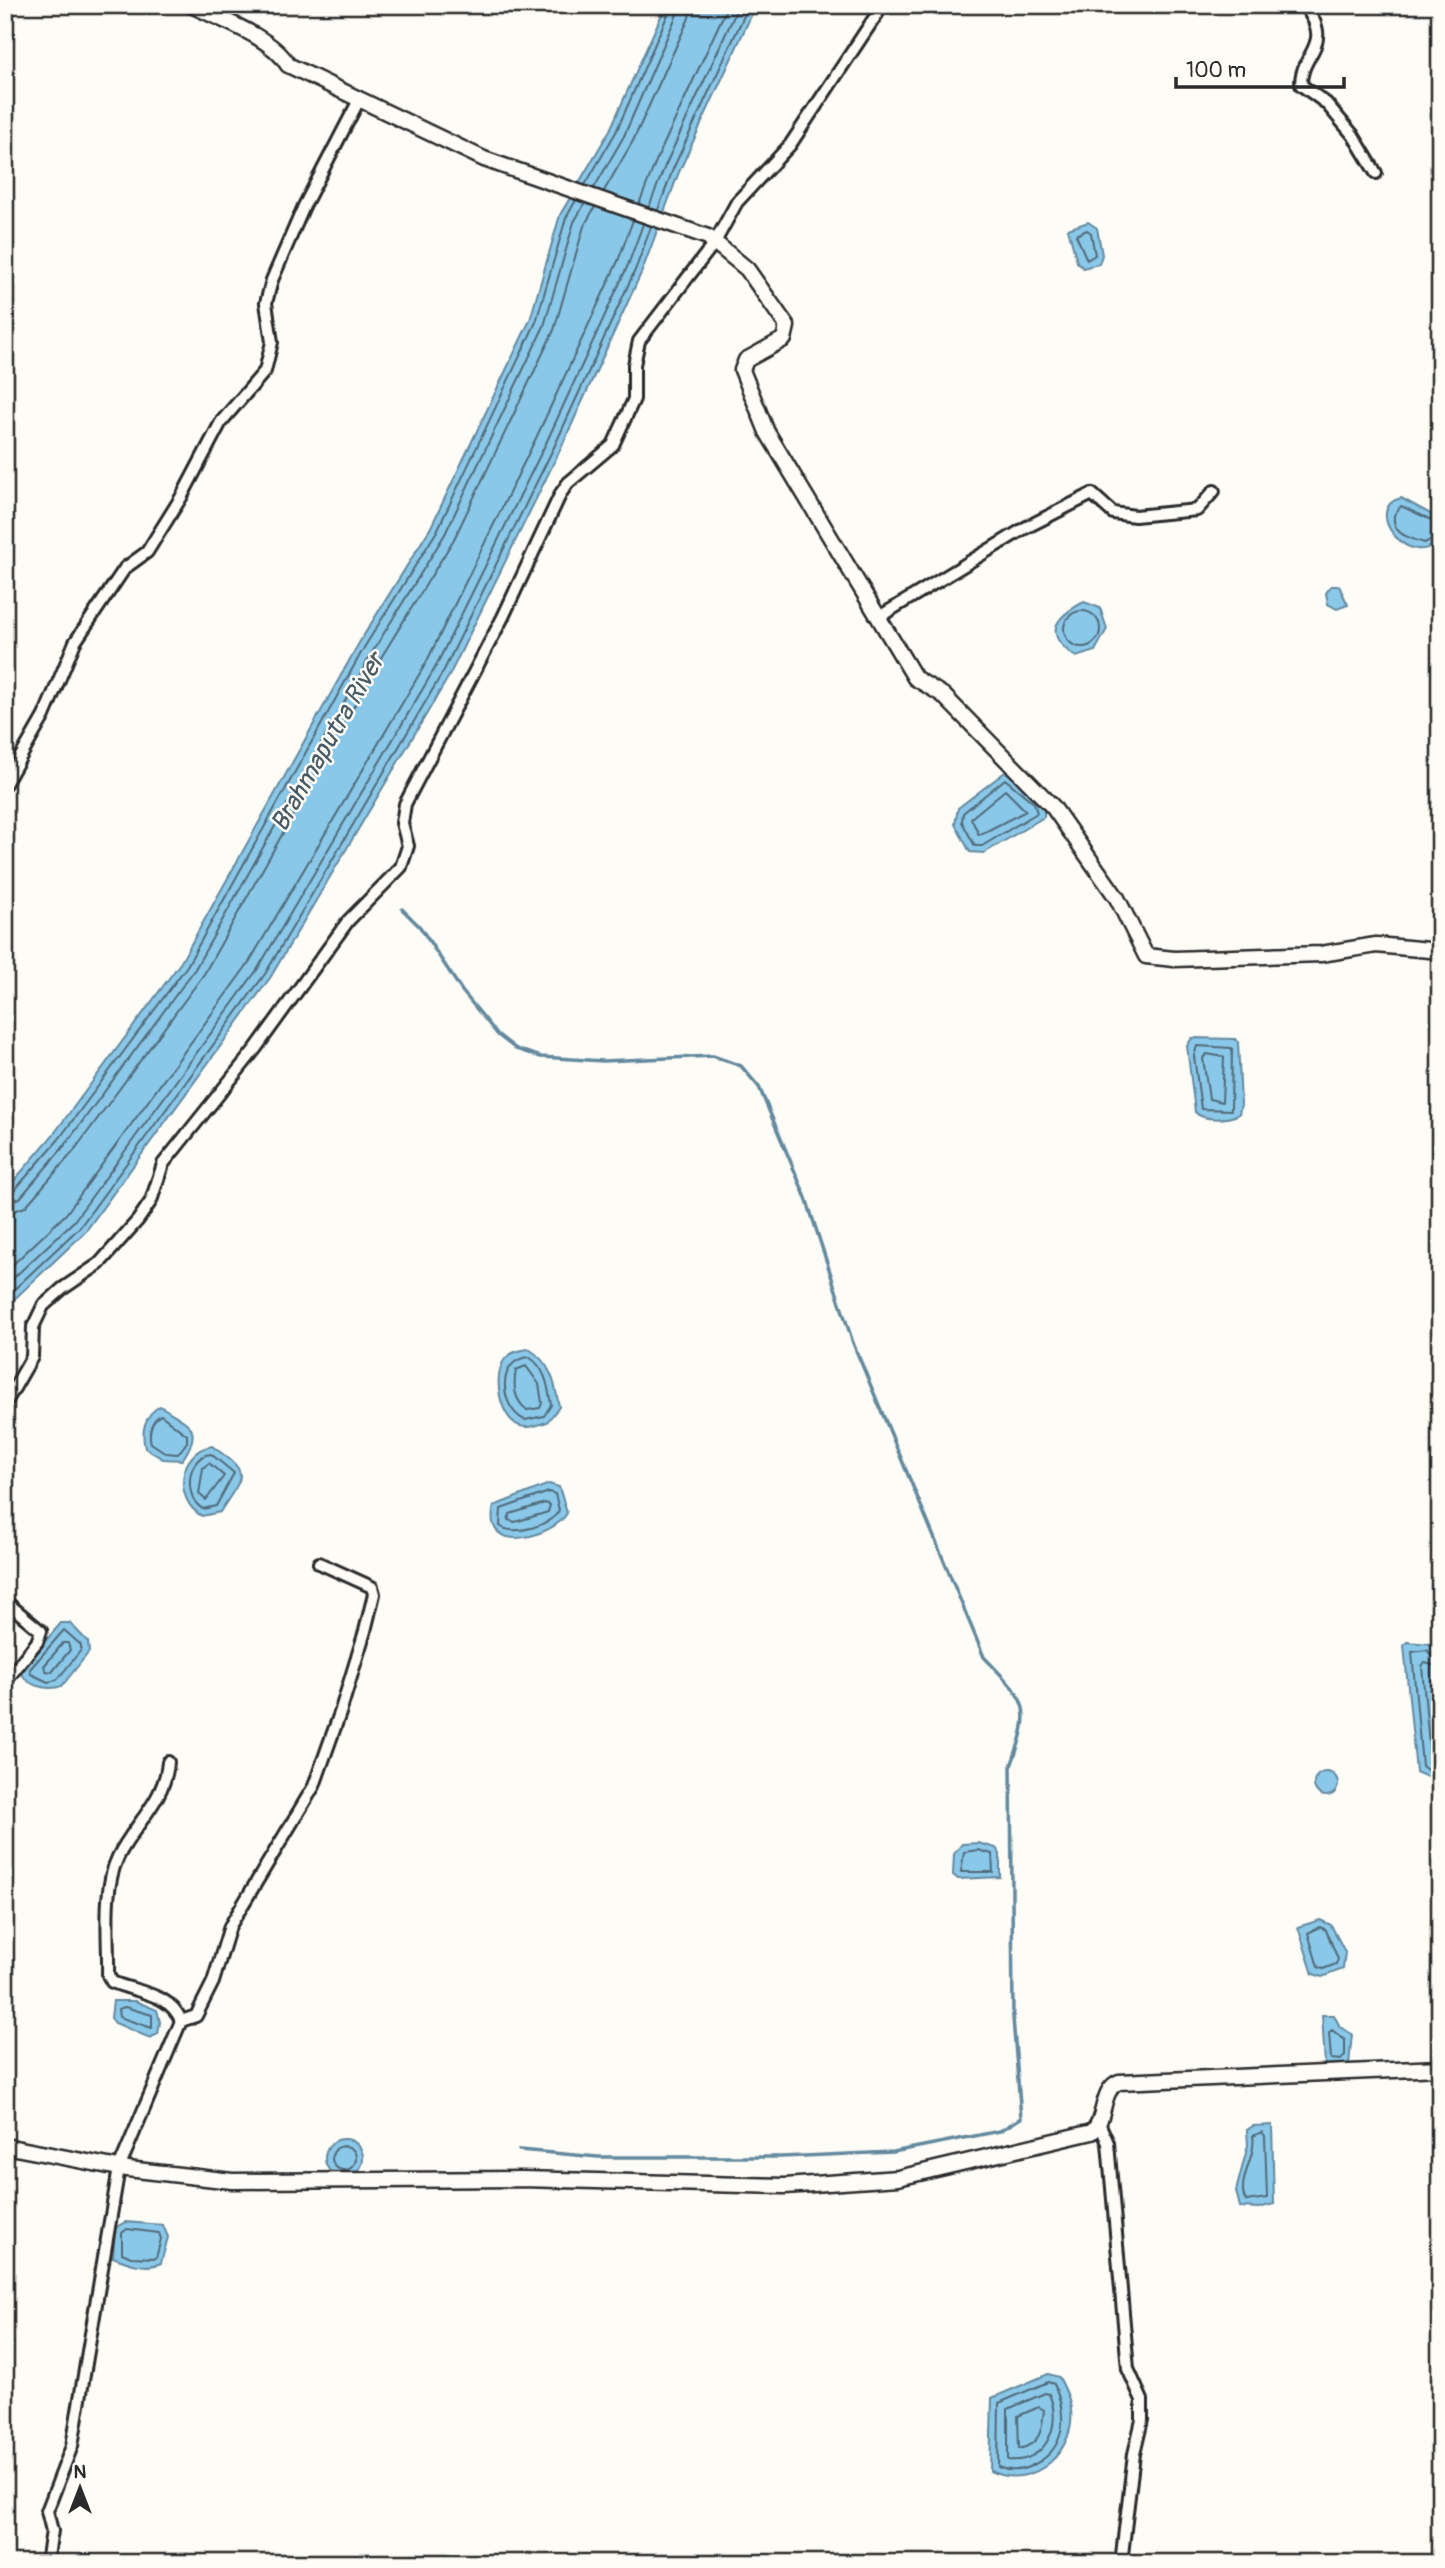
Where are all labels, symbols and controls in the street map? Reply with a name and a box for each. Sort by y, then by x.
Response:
scale bar [1176,46,1344,90]
text: 100 m [1186,57,1246,84]
water label: Brahmaputra River [264,644,394,837]
north arrow [46,2452,116,2522]
text: N [74,2460,87,2484]

